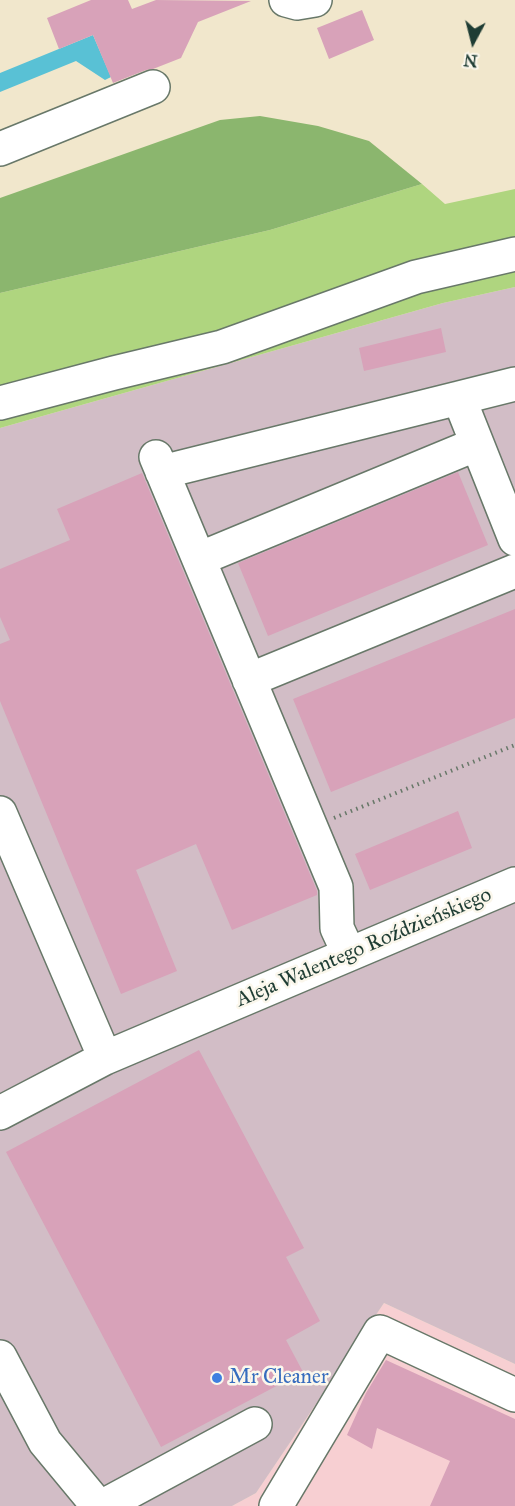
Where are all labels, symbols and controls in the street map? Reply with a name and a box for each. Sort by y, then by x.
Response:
north arrow [443,12,503,72]
text: N [463,50,479,71]
street label: Aleja Walentego Roździeńskiego [232,883,496,1013]
place label: Mr Cleaner [229,1365,329,1391]
marker: Mr Cleaner [210,1371,224,1385]

